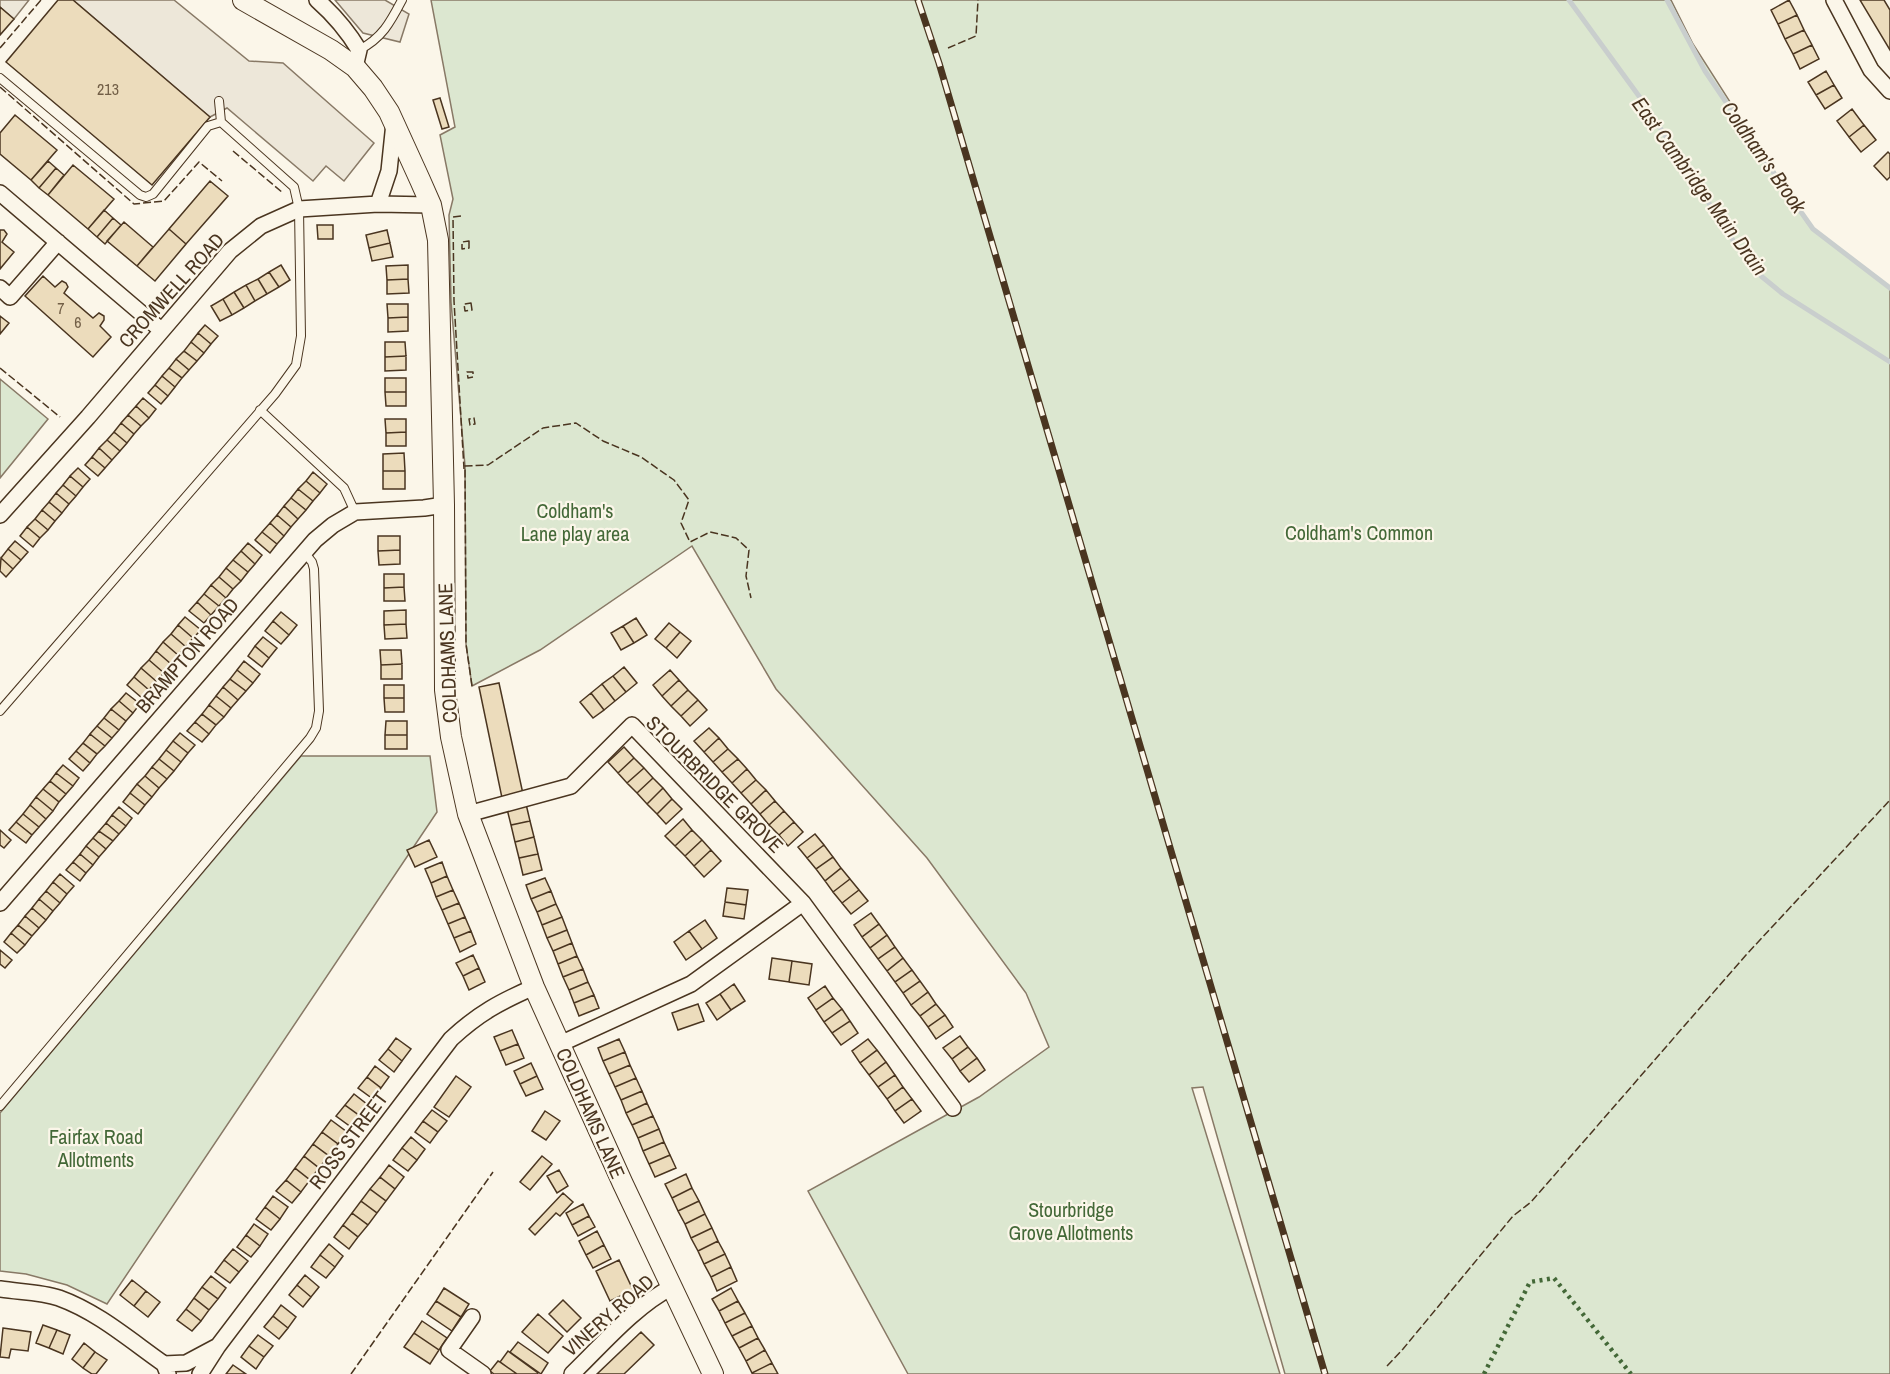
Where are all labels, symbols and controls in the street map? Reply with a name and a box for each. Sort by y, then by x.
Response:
house number: 213 [97,78,119,100]
water label: East Cambridge Main Drain [1625,91,1775,281]
water label: Coldham's Brook [1715,95,1814,220]
street label: CROMWELL ROAD [112,227,230,353]
house number: 7 [57,297,65,319]
house number: 6 [74,311,82,333]
park label: Coldham's Lane play area [521,497,629,547]
park label: Coldham's Common [1285,519,1433,546]
street label: COLDHAMS LANE [431,582,463,724]
street label: BRAMPTON ROAD [129,592,245,718]
street label: STOURBRIDGE GROVE [640,709,790,859]
street label: COLDHAMS LANE [550,1043,632,1183]
street label: ROSS STREET [302,1086,394,1194]
park label: Fairfax Road Allotments [49,1123,143,1173]
park label: Stourbridge Grove Allotments [1009,1196,1133,1246]
street label: VINERY ROAD [557,1268,659,1362]

